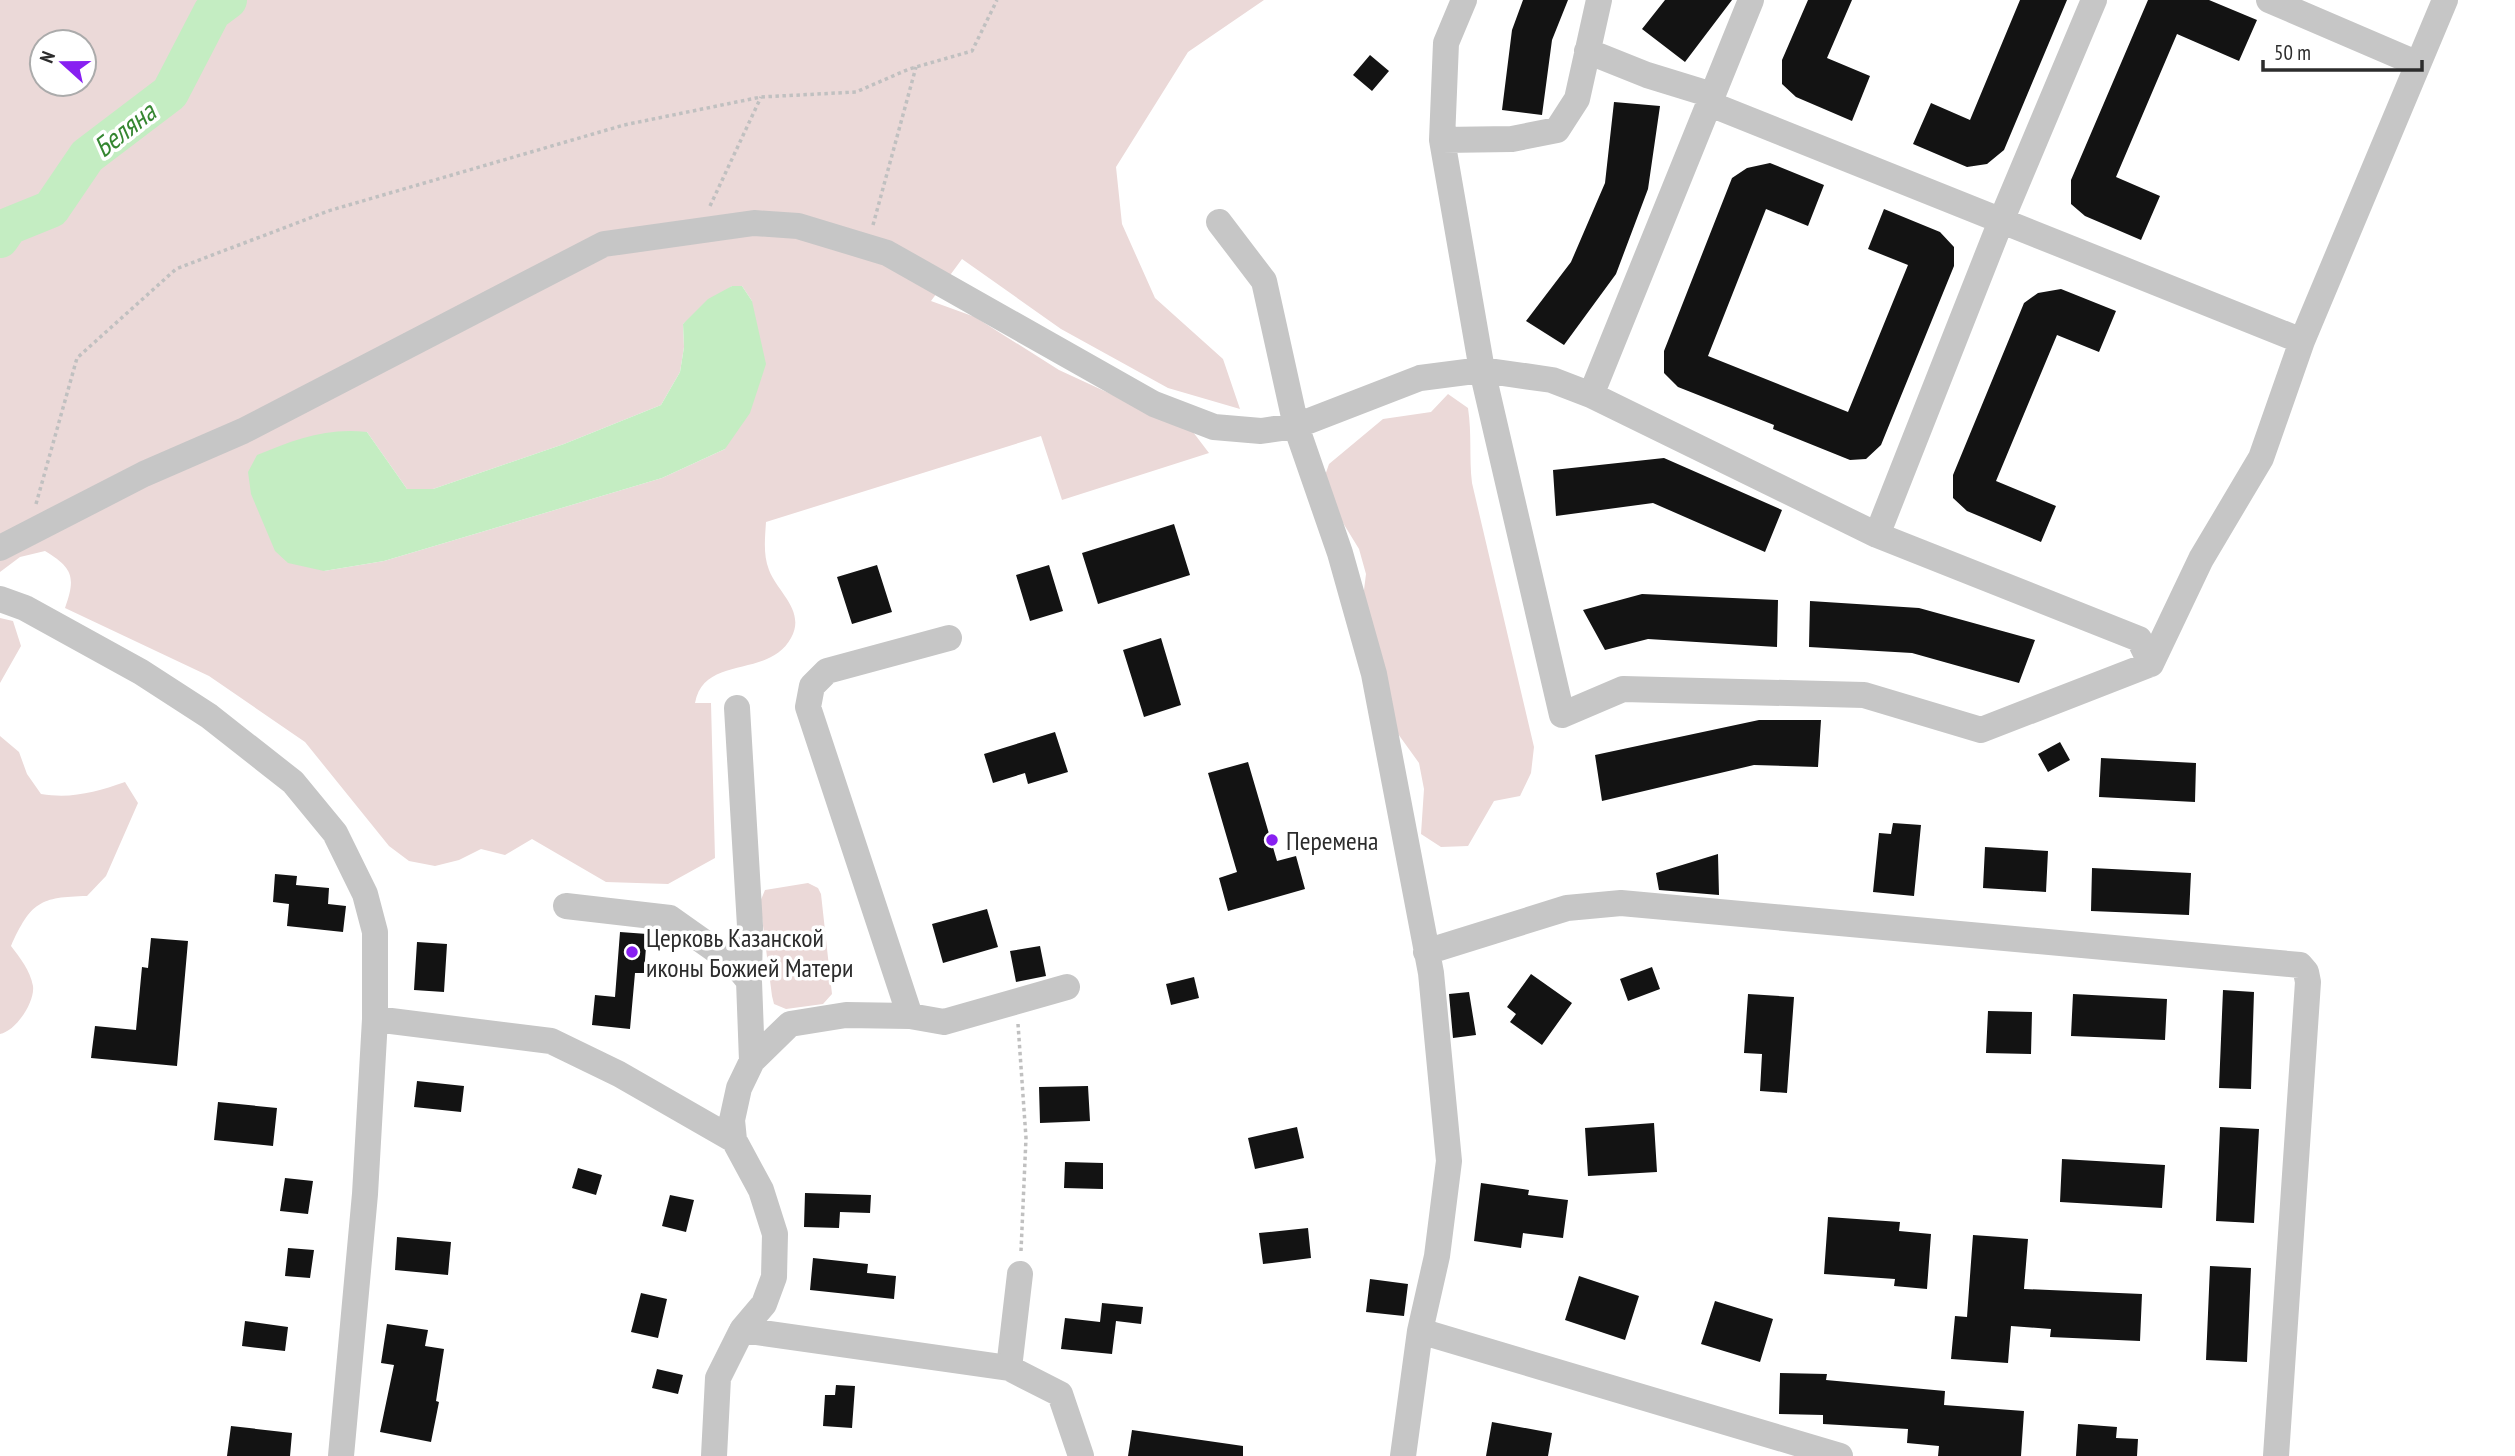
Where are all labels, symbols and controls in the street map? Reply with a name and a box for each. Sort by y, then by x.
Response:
north arrow [28,28,98,98]
scale bar [2263,28,2422,72]
text: 50 m [2274,39,2311,66]
text: N [34,48,60,66]
water label: Беляна [85,92,164,165]
place label: Перемена [1286,824,1378,857]
marker: Перемена [1264,832,1280,848]
place label: Церковь Казанской иконы Божией Матери [646,921,853,984]
marker: Церковь Казанской иконы Божией Матери [624,944,640,960]

